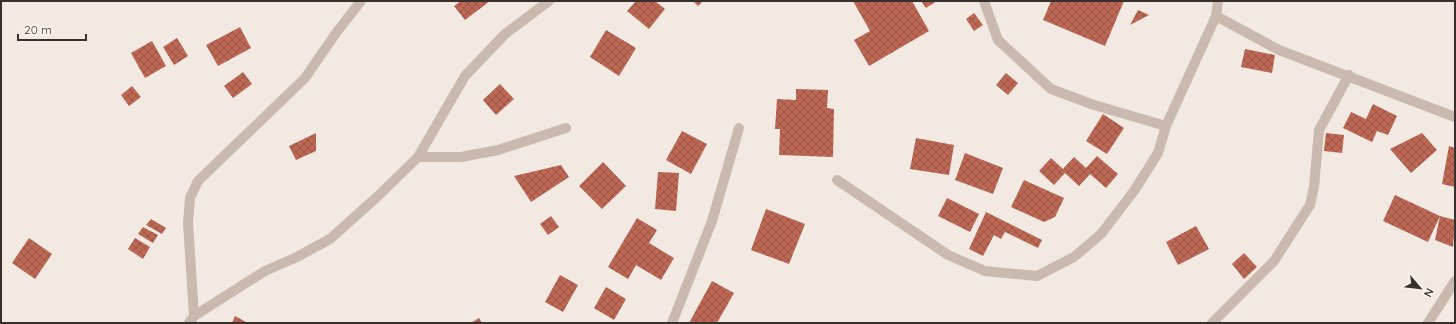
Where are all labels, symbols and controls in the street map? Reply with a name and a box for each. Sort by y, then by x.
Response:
scale bar [18,16,86,42]
text: 20 m [24,22,52,37]
north arrow [1400,268,1440,308]
text: N [1421,286,1437,300]

